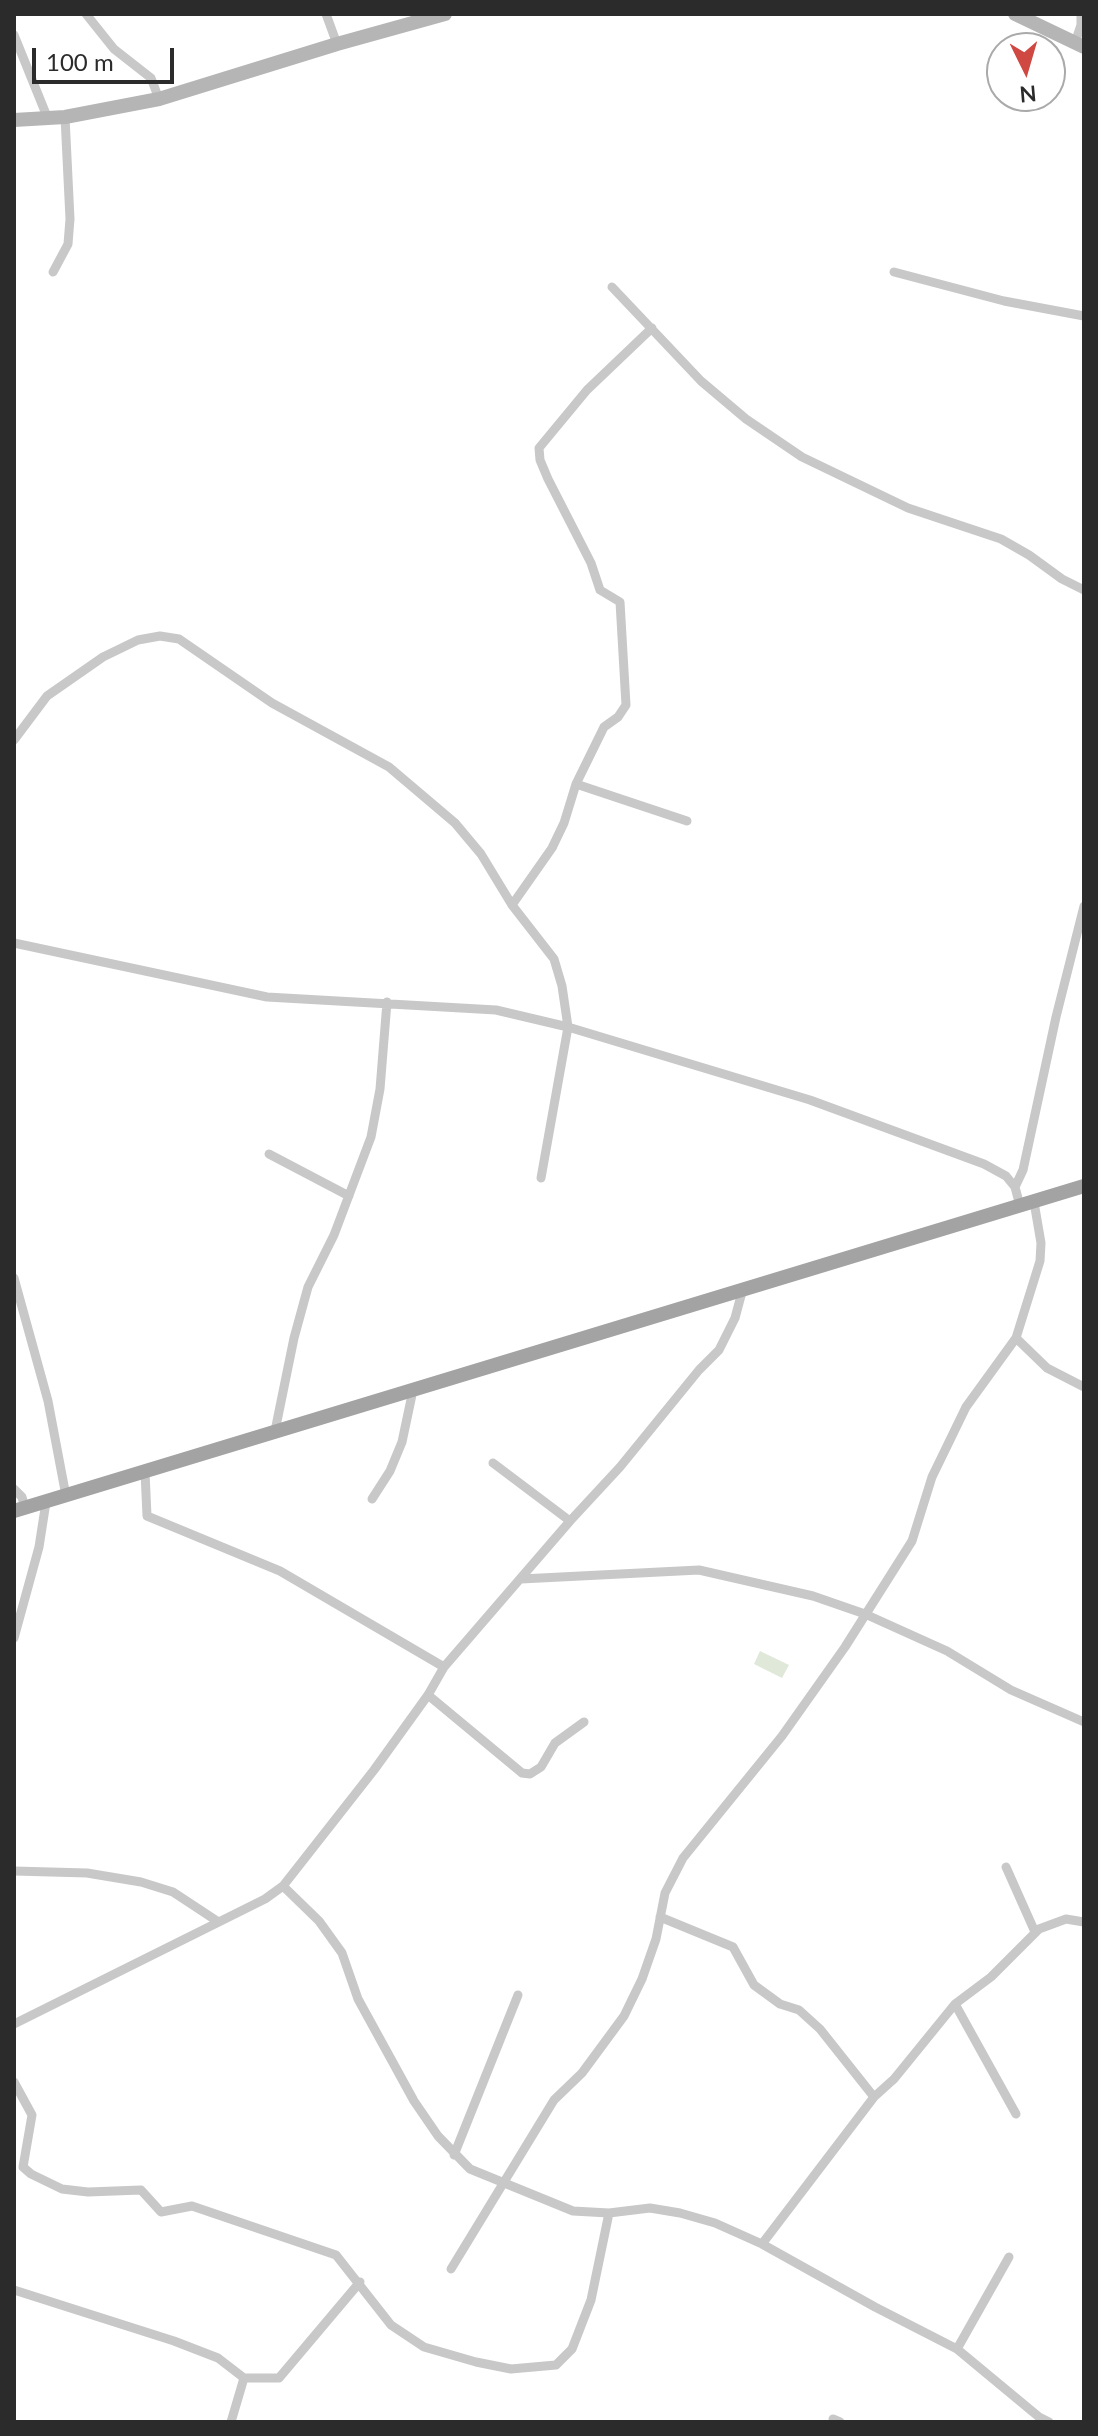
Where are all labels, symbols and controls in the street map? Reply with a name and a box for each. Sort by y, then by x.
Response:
scale bar [36,32,178,82]
north arrow [986,32,1066,112]
text: 100 m [46,47,114,76]
text: N [1018,80,1038,109]

